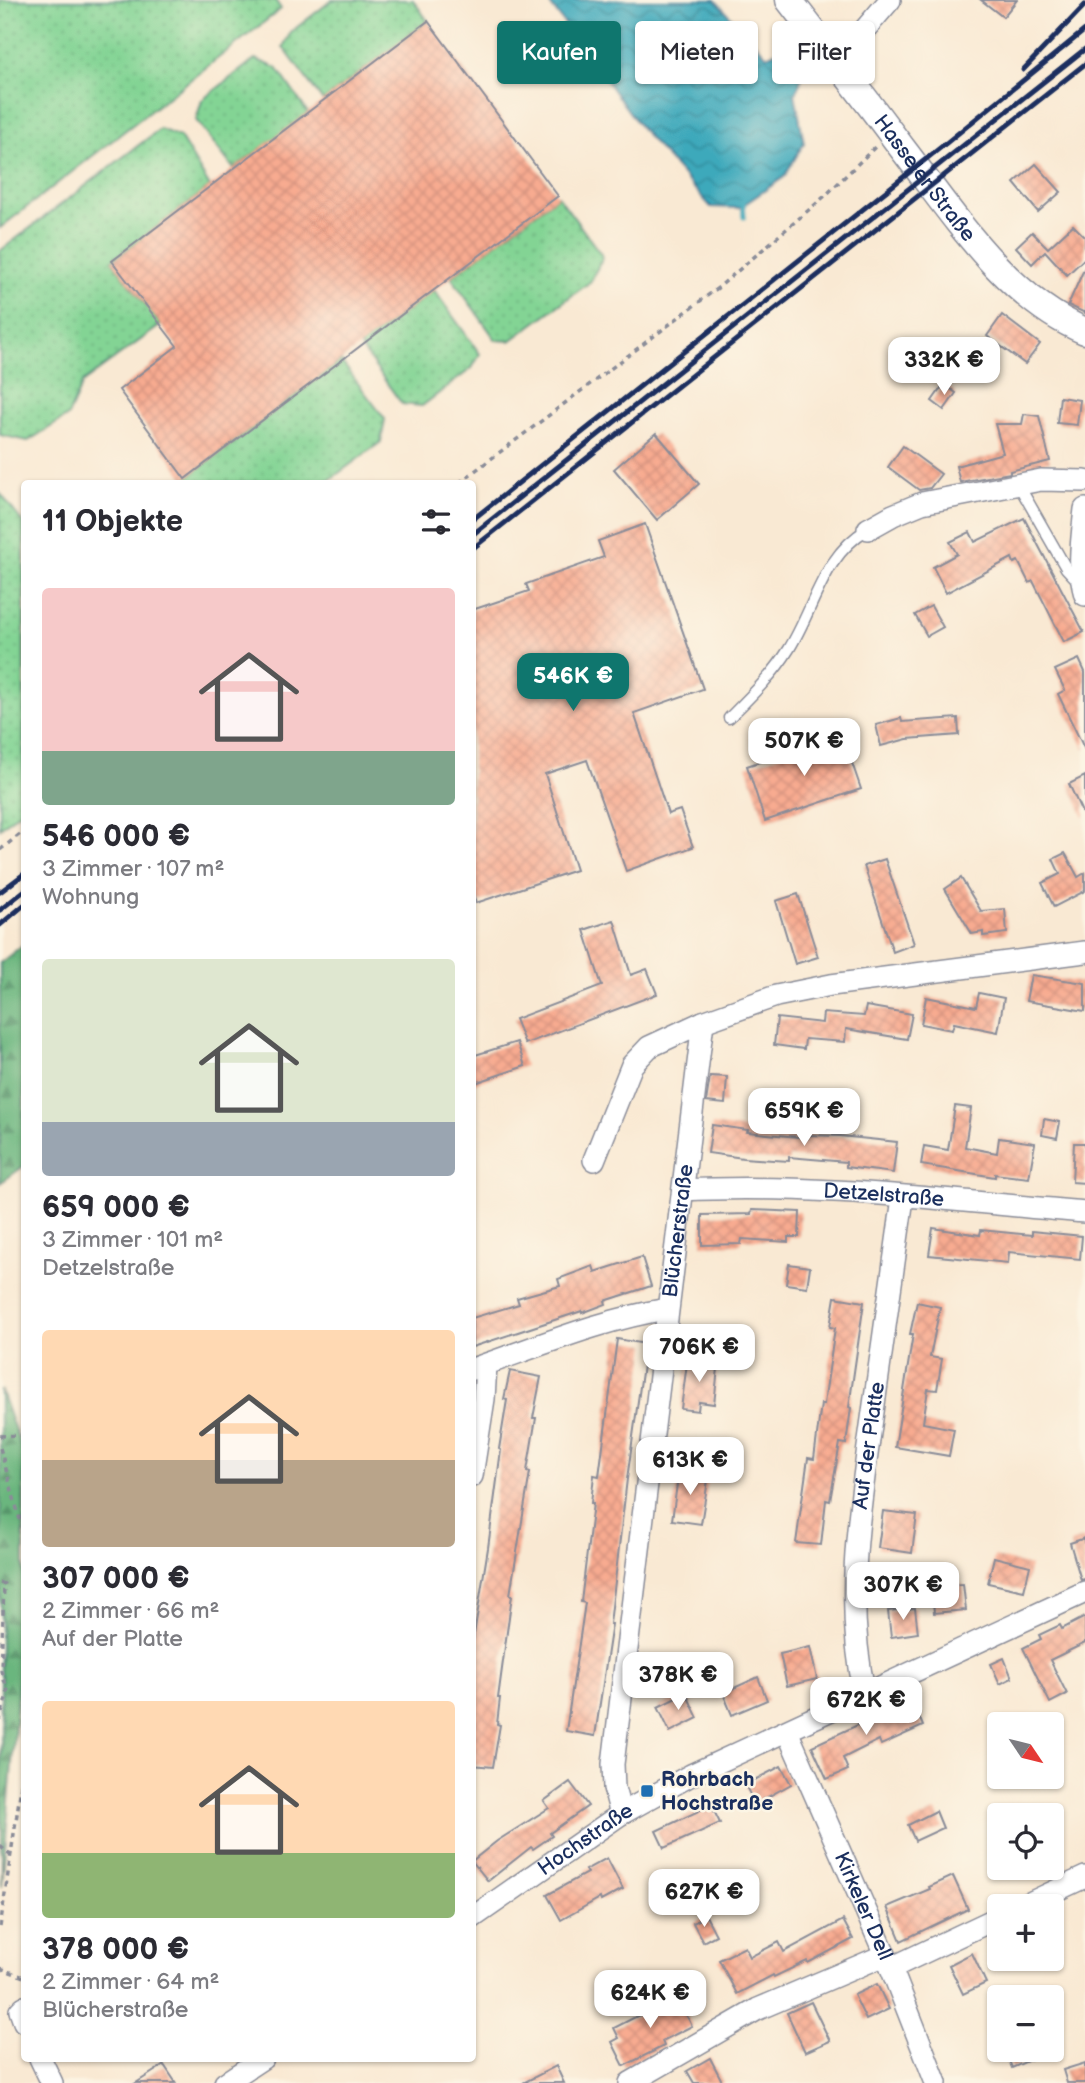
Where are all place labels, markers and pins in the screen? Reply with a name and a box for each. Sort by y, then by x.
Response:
pin: 332K € [887,338,1001,397]
pin: 546K € [516,654,630,713]
pin: 507K € [747,718,861,778]
pin: 659K € [747,1088,861,1148]
pin: 706K € [642,1324,756,1384]
pin: 613K € [633,1438,747,1497]
pin: 307K € [846,1562,960,1622]
pin: 378K € [621,1652,735,1712]
pin: 672K € [809,1678,923,1737]
place label: Rohrbach Hochstraße [661,1767,773,1816]
marker: Rohrbach Hochstraße [639,1783,655,1799]
pin: 627K € [647,1870,761,1929]
pin: 624K € [593,1970,707,2030]

